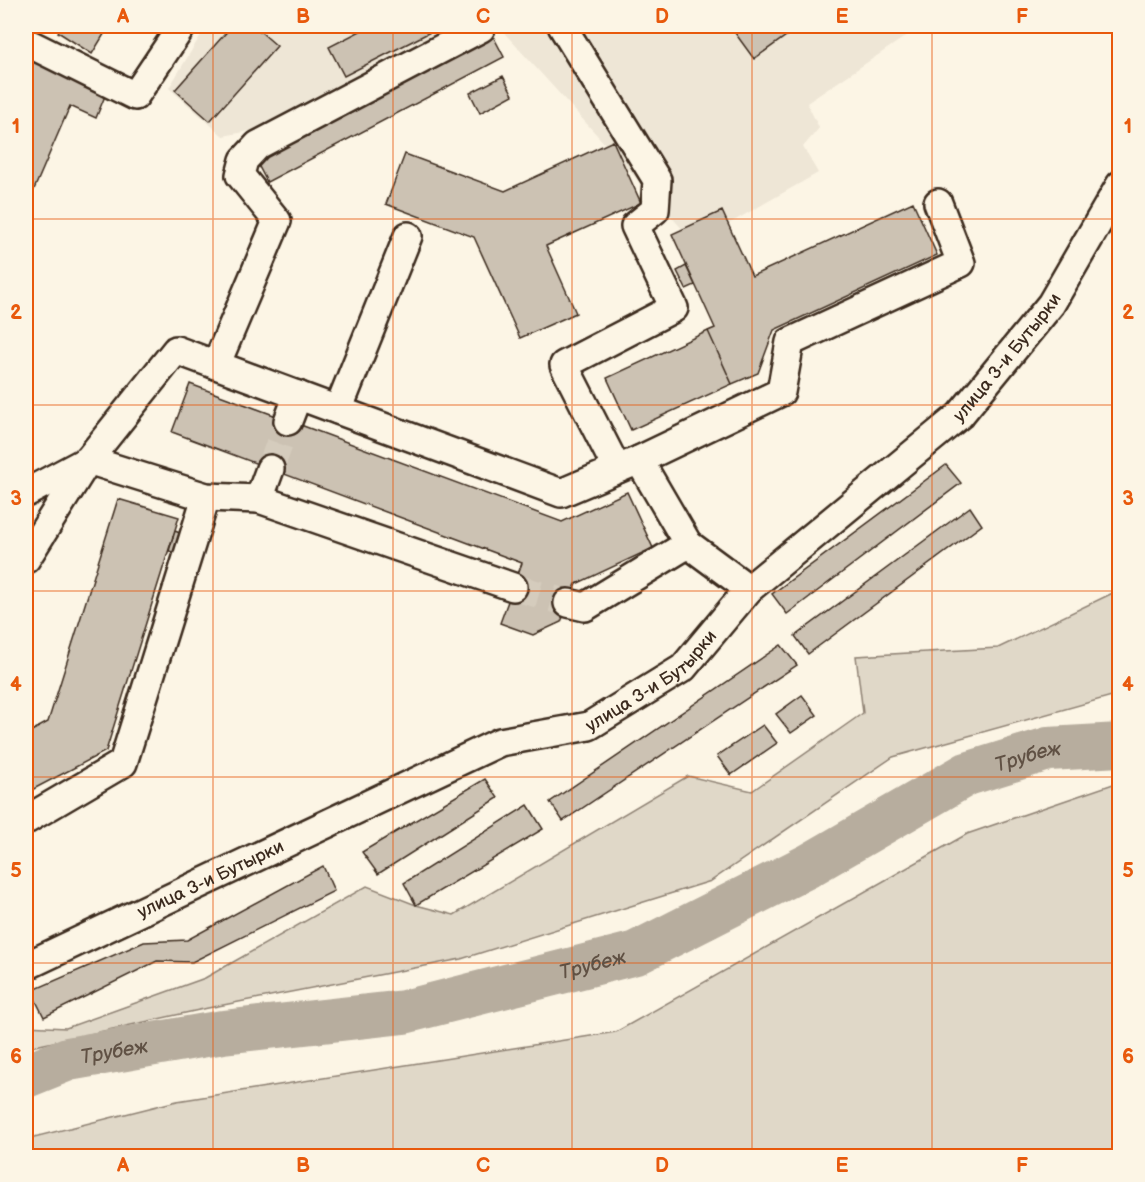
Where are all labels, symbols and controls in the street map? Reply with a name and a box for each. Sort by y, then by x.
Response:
text: A [116,5,130,29]
text: B [296,5,310,29]
text: C [476,5,490,29]
text: D [655,5,669,29]
text: E [836,5,849,29]
text: F [1016,5,1028,29]
text: 1 [12,115,20,139]
text: 1 [1124,115,1132,139]
street label: улица 3-и Бутырки [950,290,1066,427]
text: 2 [10,301,22,325]
text: 2 [1122,301,1134,325]
text: 3 [10,487,22,511]
text: 3 [1122,487,1134,511]
street label: улица 3-и Бутырки [582,626,721,737]
text: 4 [10,673,22,697]
text: 4 [1122,673,1134,697]
water label: Трубеж [992,737,1063,778]
street label: улица 3-и Бутырки [134,836,287,923]
text: 5 [10,859,22,883]
text: 5 [1122,859,1134,883]
water label: Трубеж [557,945,630,985]
water label: Трубеж [79,1034,151,1070]
text: 6 [10,1045,22,1069]
text: 6 [1122,1045,1134,1069]
text: A [116,1154,130,1178]
text: B [296,1154,310,1178]
text: C [476,1154,490,1178]
text: D [655,1154,669,1178]
text: E [836,1154,849,1178]
text: F [1016,1154,1028,1178]

